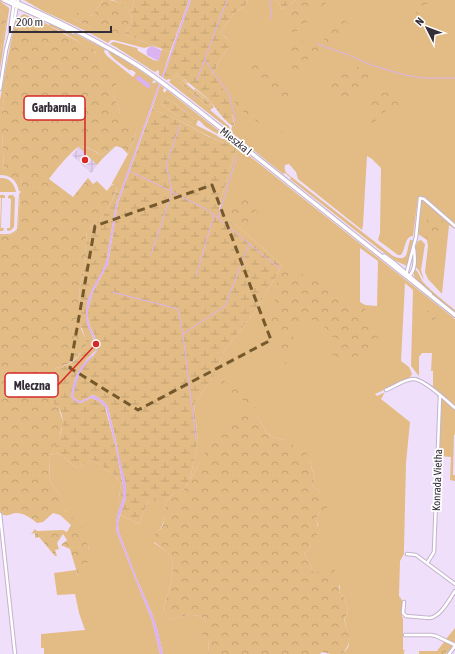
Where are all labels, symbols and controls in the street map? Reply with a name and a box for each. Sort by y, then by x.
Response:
scale bar [10,8,111,34]
north arrow [407,8,447,48]
text: 200 m [16,15,43,29]
text: N [413,15,426,28]
callout: Garbarnia [24,96,85,120]
text: Garbarnia [32,101,77,115]
street label: Mieszka I [218,125,254,157]
callout: Mleczna [5,373,58,397]
text: Mleczna [14,379,51,393]
street label: Konrada Vietha [430,449,444,511]

